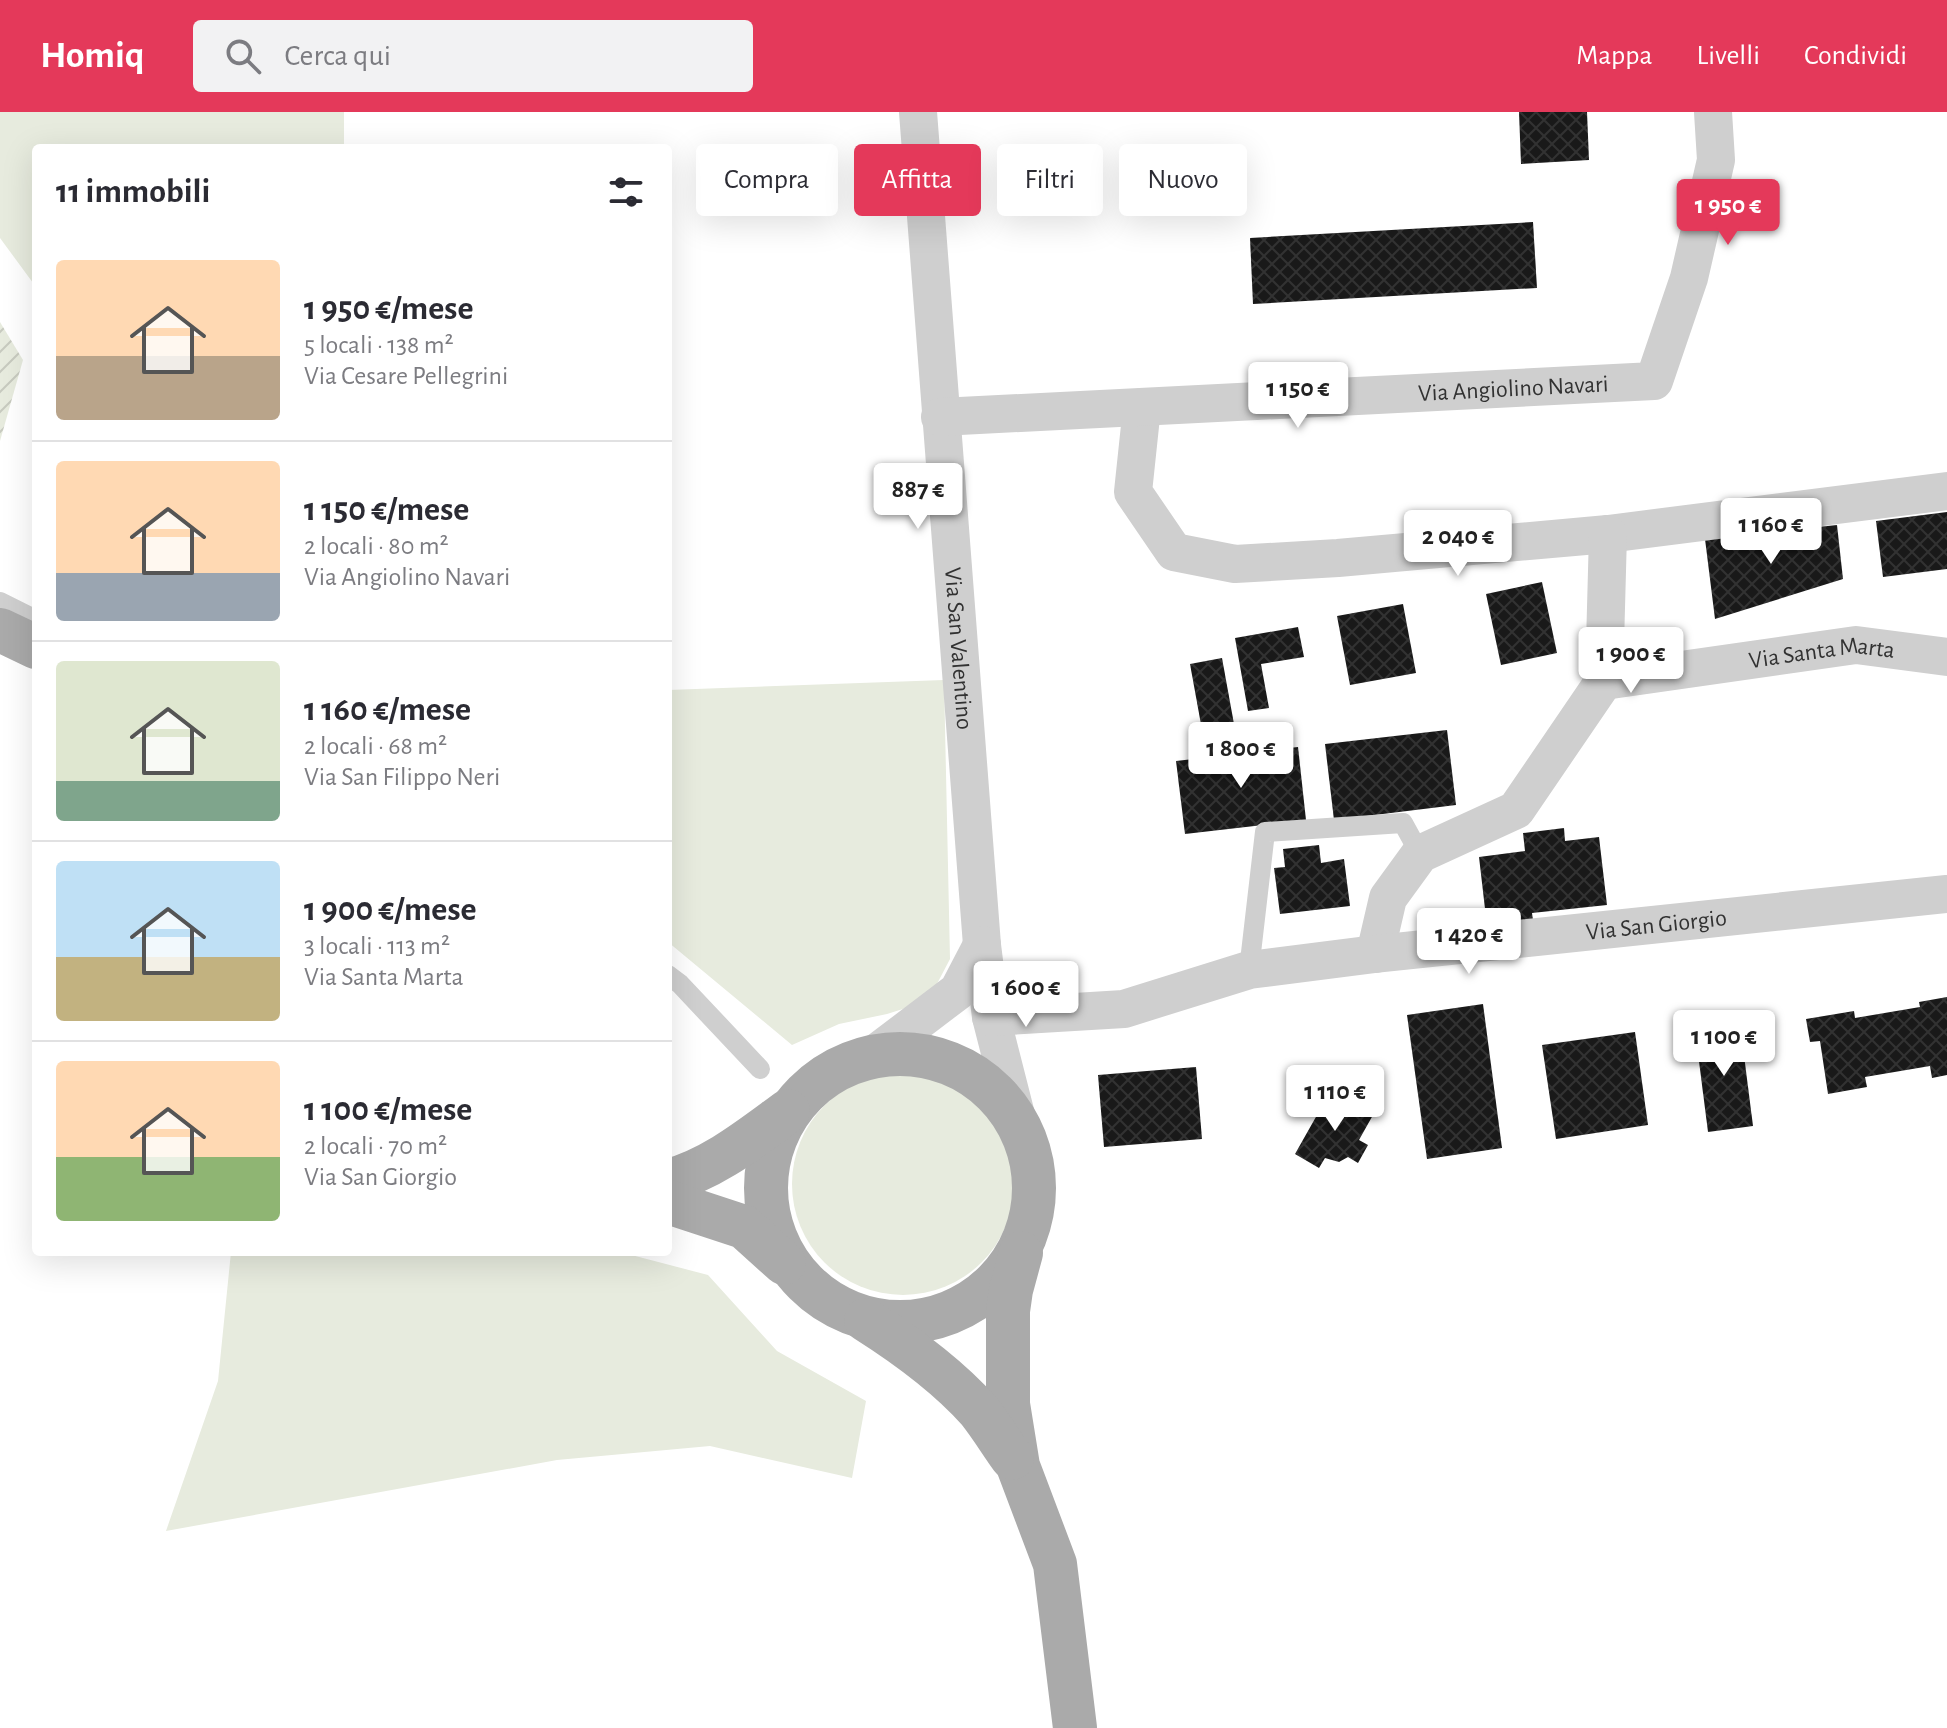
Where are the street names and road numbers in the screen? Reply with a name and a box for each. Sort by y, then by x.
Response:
street label: Via Angiolino Navari [1418,372,1609,406]
street label: Via San Valentino [940,566,976,731]
street label: Via Santa Marta [1747,634,1896,673]
street label: Via San Giorgio [1585,906,1728,945]

